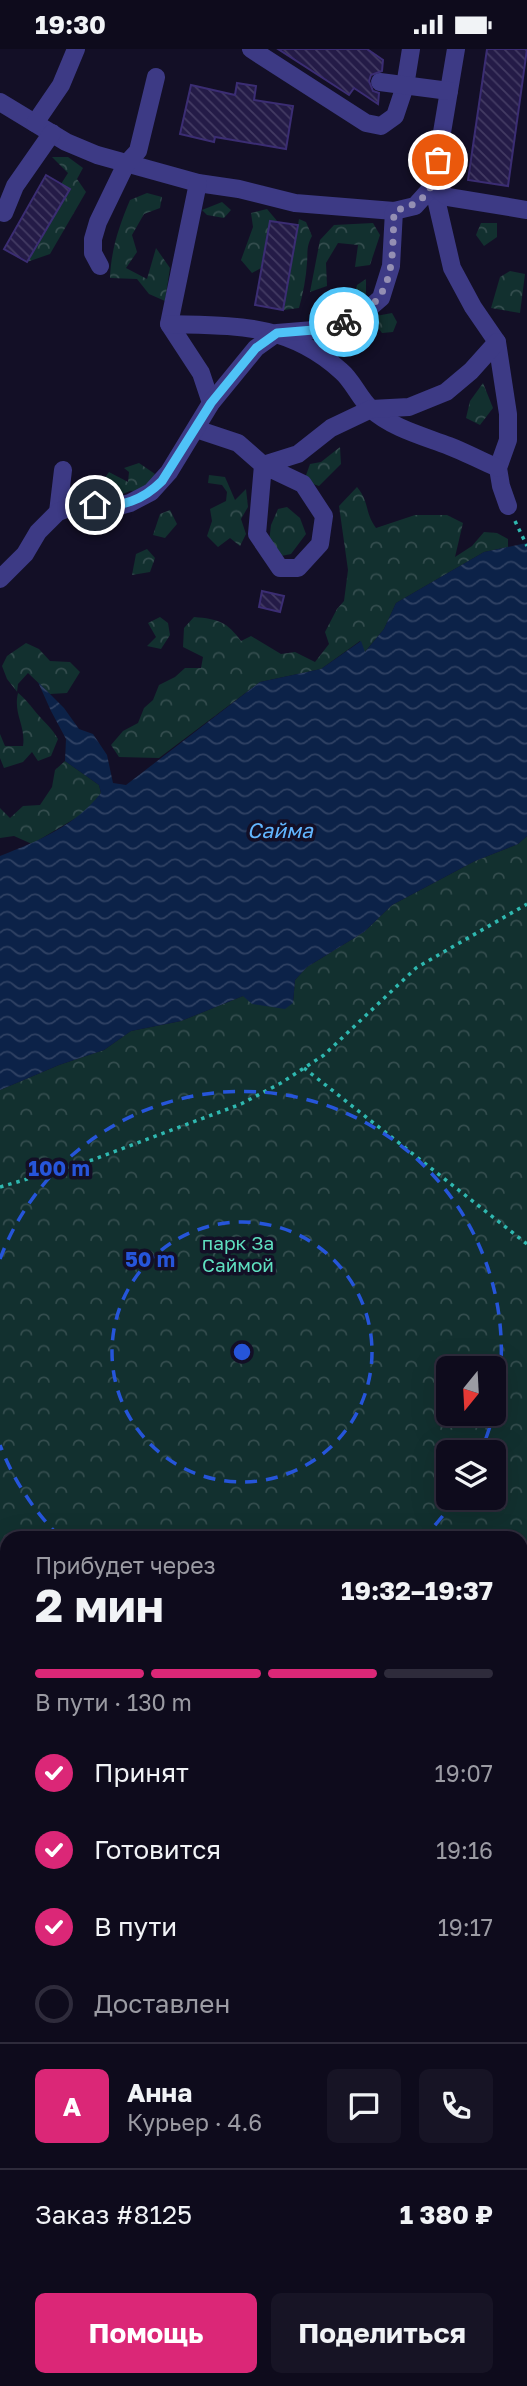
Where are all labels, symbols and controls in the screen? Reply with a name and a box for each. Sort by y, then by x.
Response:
text: 19:30 [35,9,106,40]
pin [408,130,468,190]
icon: bag [419,141,457,179]
courier [309,287,379,357]
icon: bike [325,303,363,341]
pin [65,475,125,535]
icon: home [76,486,114,524]
water label: Сайма [247,817,314,843]
text: 100 m [28,1155,90,1181]
park label: парк За Саймой [202,1231,274,1276]
text: 50 m [125,1246,175,1272]
centre of rings [230,1340,254,1364]
north arrow [436,1356,506,1426]
map controls [436,1356,506,1510]
button: layers [436,1440,506,1510]
text: Прибудет через [35,1551,216,1579]
text: 19:32–19:37 [341,1575,493,1606]
text: 2 мин [35,1577,164,1632]
text: В пути · 130 m [35,1688,192,1716]
icon: check [35,1754,73,1792]
text: Принят [94,1757,189,1788]
text: 19:07 [435,1759,493,1787]
icon: check [35,1831,73,1869]
text: Готовится [94,1834,221,1865]
text: 19:16 [436,1836,493,1864]
icon: check [35,1908,73,1946]
text: В пути [94,1911,177,1942]
text: 19:17 [438,1913,493,1941]
text: Доставлен [94,1988,230,2019]
button: chat [327,2069,401,2143]
button: phone [419,2069,493,2143]
text: Анна [127,2077,192,2108]
text: А [63,2091,81,2122]
text: Курьер · 4.6 [127,2108,262,2136]
text: Заказ #8125 [35,2199,192,2230]
text: 1 380 ₽ [400,2199,493,2230]
button: Помощь [35,2293,257,2373]
button: Поделиться [271,2293,493,2373]

